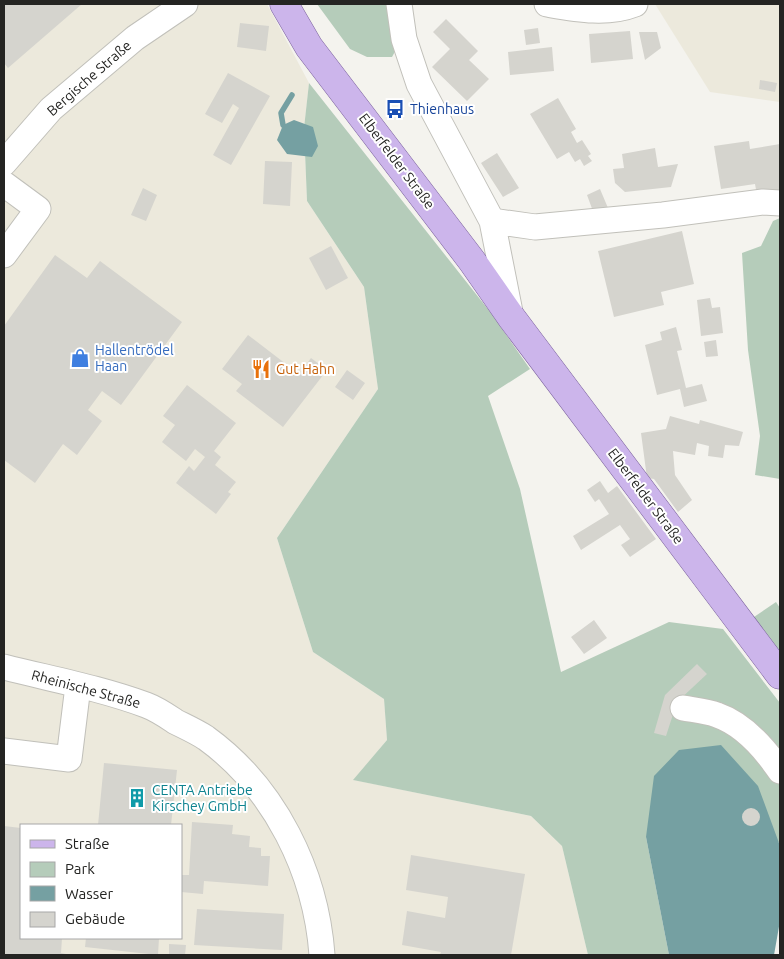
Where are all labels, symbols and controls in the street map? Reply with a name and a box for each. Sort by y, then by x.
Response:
street label: Bergische Straße [44,37,134,119]
bus stop icon: Thienhaus [384,98,406,120]
place label: Thienhaus [410,101,474,117]
street label: Elberfelder Straße [356,110,438,212]
place label: Hallentrödel Haan [95,342,174,374]
shop icon: Hallentrödel Haan [69,347,91,369]
restaurant icon: Gut Hahn [250,358,272,380]
place label: Gut Hahn [276,361,335,377]
street label: Elberfelder Straße [605,445,687,547]
street label: Rheinische Straße [30,667,142,711]
place label: CENTA Antriebe Kirschey GmbH [152,782,253,814]
building icon: CENTA Antriebe Kirschey GmbH [126,787,148,809]
legend [20,824,182,939]
text: Straße [65,835,109,852]
text: Park [65,860,95,877]
text: Wasser [65,885,114,902]
text: Gebäude [65,910,125,927]

